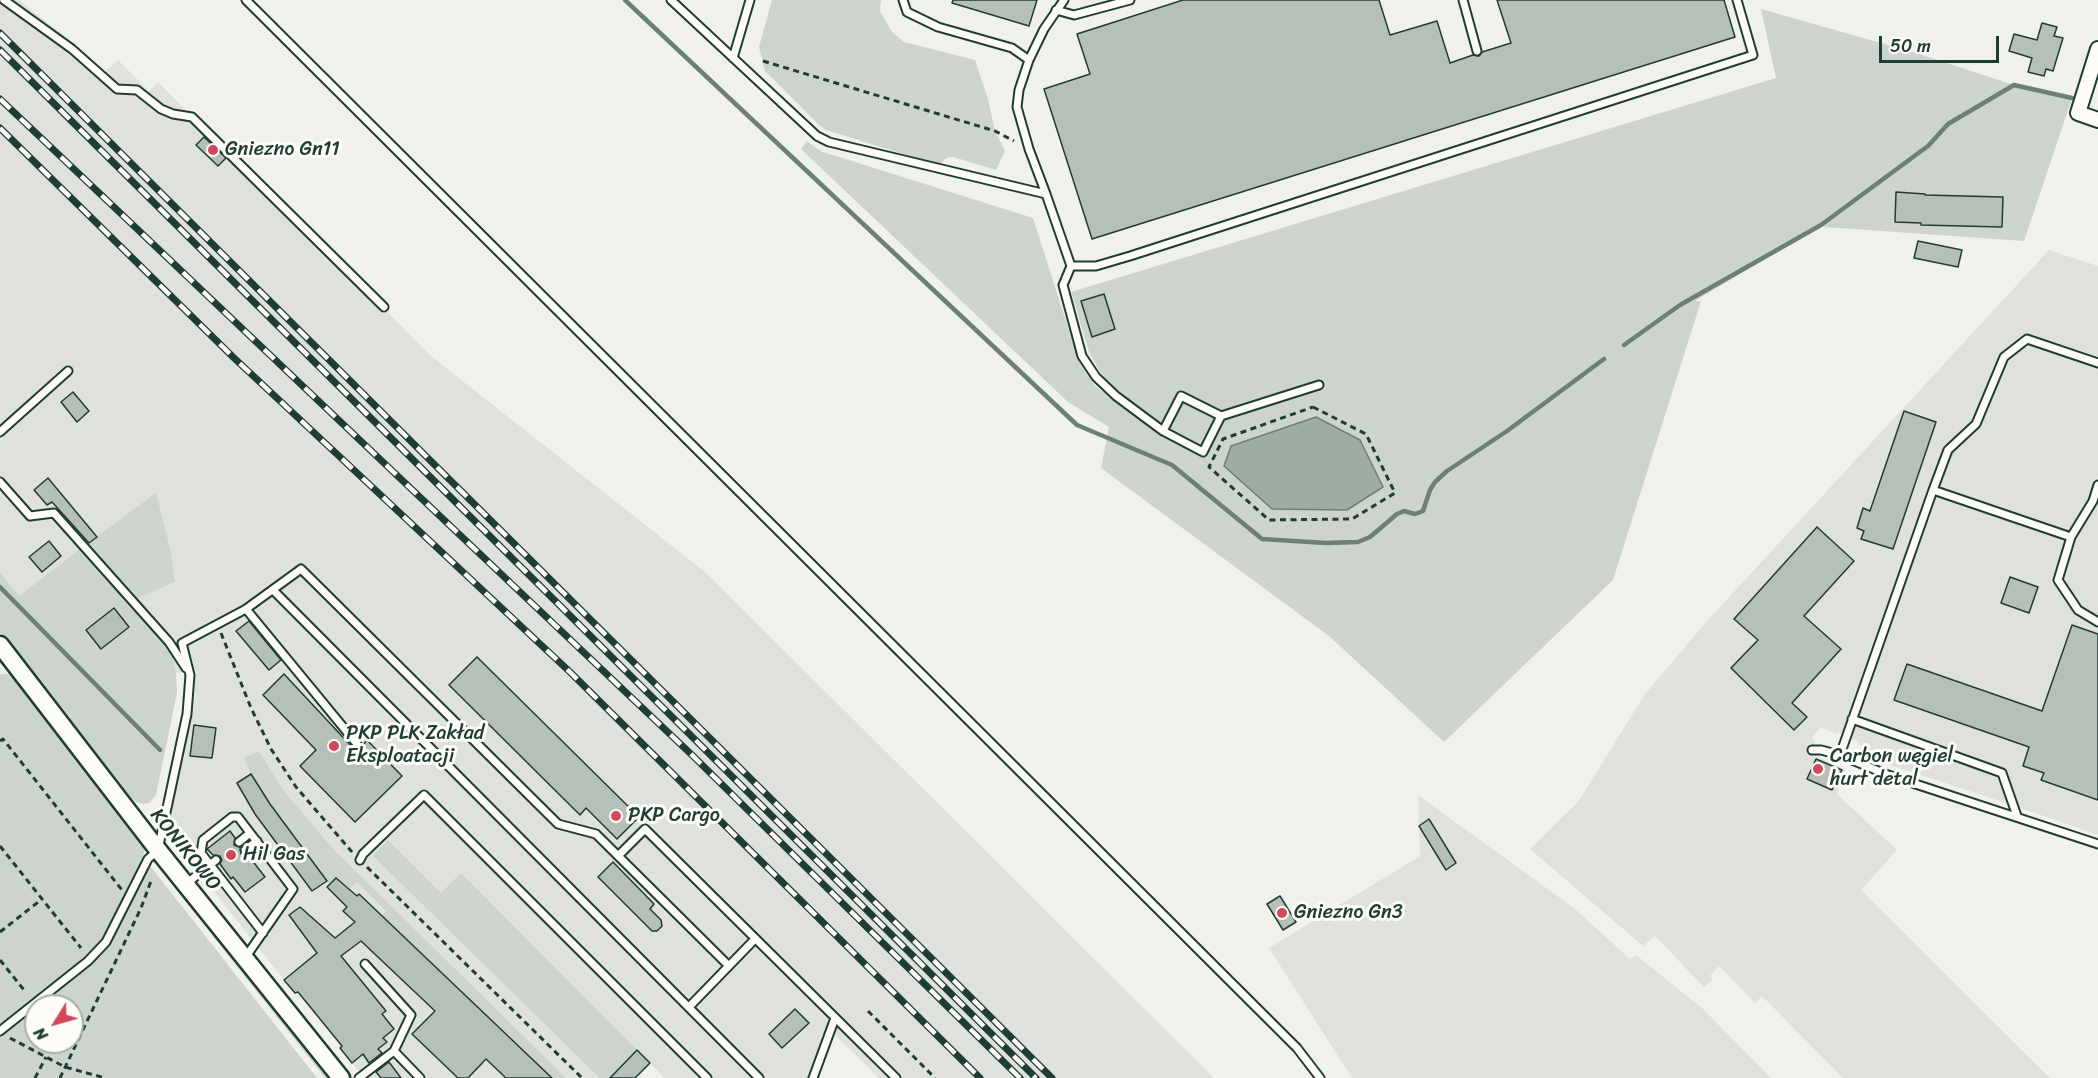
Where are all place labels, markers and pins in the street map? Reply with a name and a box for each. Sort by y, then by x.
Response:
place label: Gniezno Gn11 [225,138,340,162]
marker: Gniezno Gn11 [206,143,220,157]
place label: PKP PLK Zakład Eksploatacji [346,722,484,769]
marker: PKP PLK Zakład Eksploatacji [327,739,341,753]
place label: Carbon węgiel hurt detal [1830,745,1953,792]
marker: Carbon węgiel hurt detal [1811,762,1825,776]
place label: PKP Cargo [628,804,720,828]
marker: PKP Cargo [609,809,623,823]
place label: Hil Gas [243,843,305,867]
marker: Hil Gas [224,848,238,862]
place label: Gniezno Gn3 [1294,901,1403,925]
marker: Gniezno Gn3 [1275,906,1289,920]

